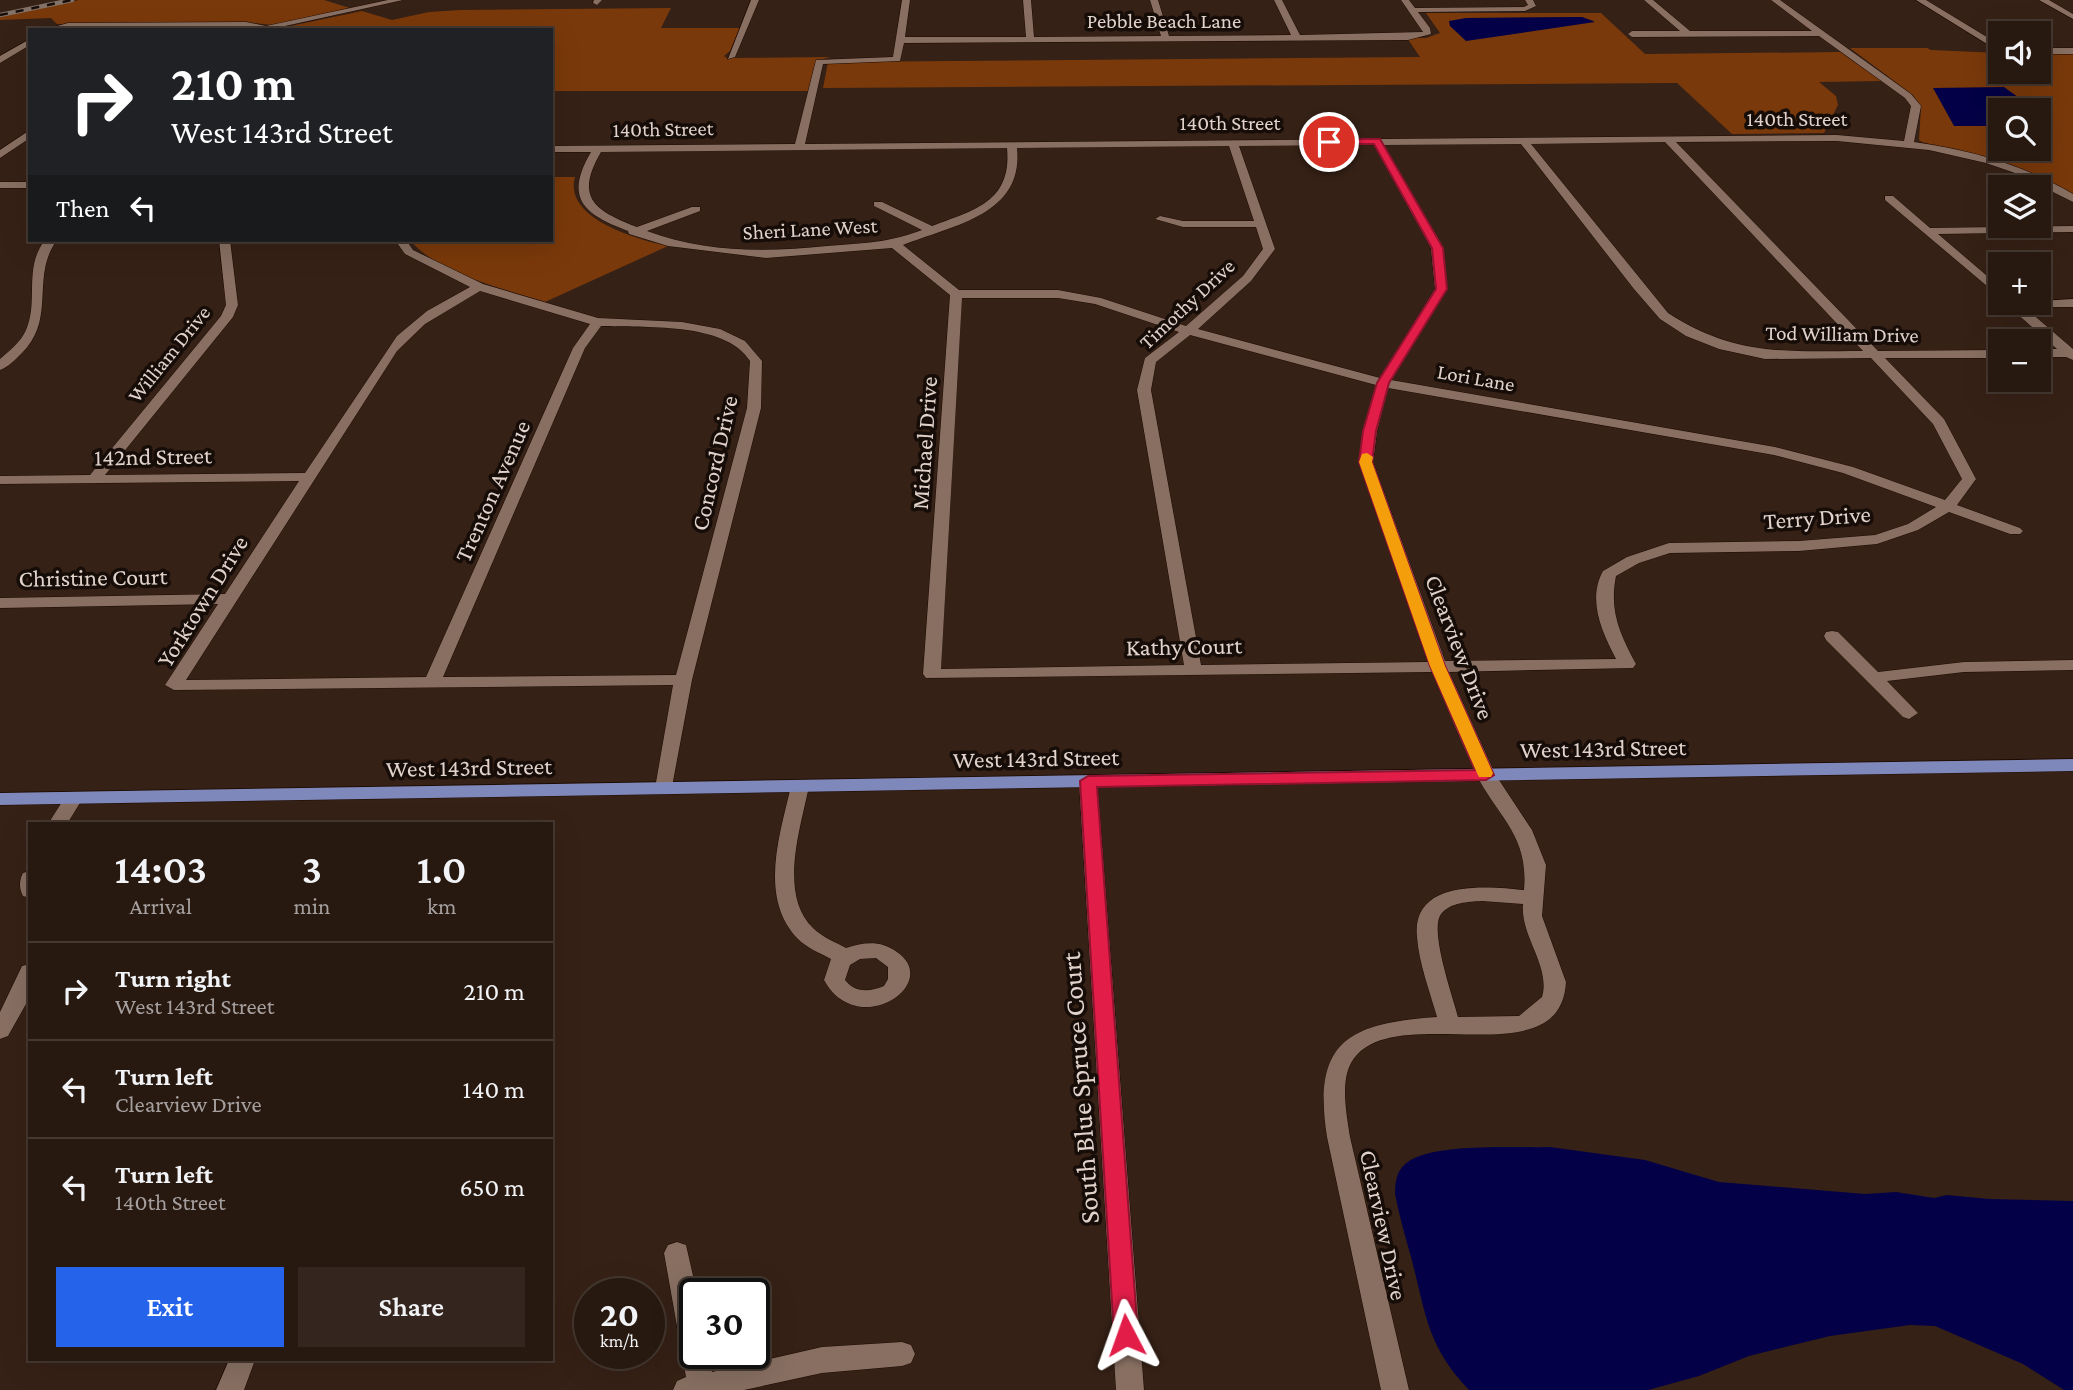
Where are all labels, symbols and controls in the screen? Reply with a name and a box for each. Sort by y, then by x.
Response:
street label: Pebble Beach Lane [1087,9,1241,33]
map controls [1988,21,2051,392]
button: sound [1988,21,2051,84]
icon: right [56,56,147,147]
text: 210 m [171,56,295,111]
button: search [1988,98,2051,161]
street label: 140th Street [1747,107,1849,131]
street label: 140th Street [1180,111,1282,135]
pin [1299,112,1359,172]
text: West 143rd Street [171,114,393,150]
street label: 140th Street [612,116,715,142]
icon: arrive [1310,123,1348,161]
button: layers [1988,175,2051,238]
icon: left [124,189,162,227]
text: Then [56,194,110,223]
street label: Sheri Lane West [742,213,879,245]
button: + [1988,252,2051,315]
street label: Timothy Drive [1134,254,1240,354]
street label: William Drive [123,301,215,407]
street label: Tod William Drive [1765,321,1919,347]
button: − [1988,329,2051,392]
street label: Lori Lane [1435,359,1517,397]
street label: Michael Drive [906,375,942,511]
street label: Concord Drive [685,393,743,533]
street label: Trenton Avenue [449,416,535,566]
street label: 142nd Street [94,441,213,471]
street label: Terry Drive [1762,500,1872,534]
street label: Yorktown Drive [151,530,253,672]
street label: Christine Court [18,562,169,592]
street label: Clearview Drive [1420,571,1500,723]
street label: Kathy Court [1126,631,1243,661]
street label: West 143rd Street [1520,733,1687,763]
street label: West 143rd Street [953,743,1120,773]
street label: West 143rd Street [386,752,553,782]
text: 14:03 [114,845,207,892]
text: 3 [302,845,322,892]
text: 1.0 [417,845,467,892]
text: Arrival [129,893,192,919]
text: min [294,893,330,919]
text: km [427,893,456,919]
street label: South Blue Spruce Court [1055,950,1105,1225]
text: Turn right [115,964,231,993]
icon: right [56,972,94,1010]
text: 210 m [464,977,525,1006]
text: West 143rd Street [115,993,274,1019]
text: Turn left [115,1062,213,1091]
icon: left [56,1070,94,1108]
text: 140 m [463,1075,525,1104]
text: Clearview Drive [115,1091,262,1117]
street label: Clearview Drive [1355,1147,1413,1303]
text: Turn left [115,1160,213,1189]
icon: left [56,1168,94,1206]
text: 650 m [459,1173,525,1202]
text: 140th Street [115,1189,226,1215]
button: Exit [56,1267,284,1347]
button: Share [298,1267,525,1347]
speed limit sign: 30 [679,1278,770,1369]
text: 20 [600,1295,639,1334]
position arrow [1089,1298,1163,1372]
text: km/h [600,1331,639,1351]

